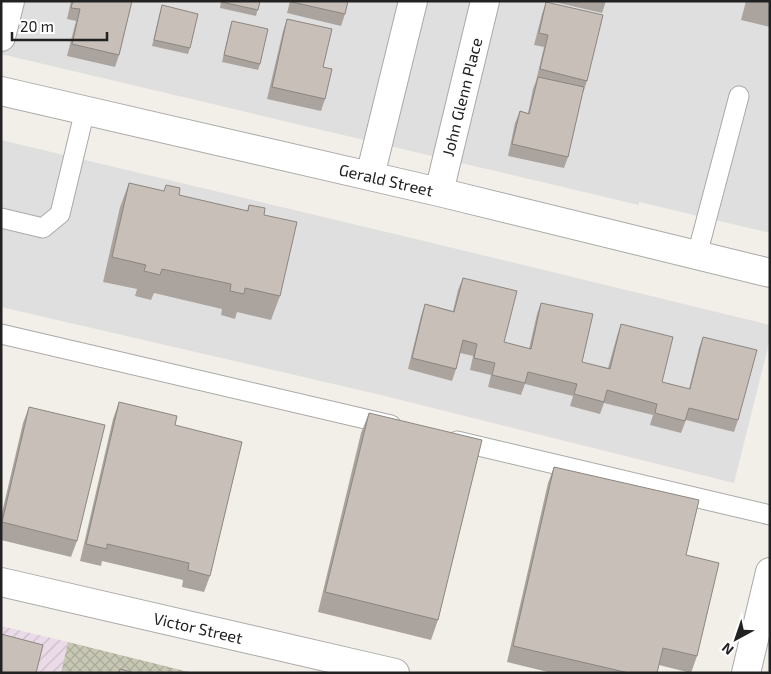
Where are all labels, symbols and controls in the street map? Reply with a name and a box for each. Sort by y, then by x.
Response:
scale bar [12,10,108,42]
text: 20 m [20,17,54,35]
street label: John Glenn Place [438,36,485,158]
street label: Gerald Street [337,159,435,200]
street label: Victor Street [152,608,245,647]
north arrow [711,614,761,664]
text: N [718,640,737,659]

